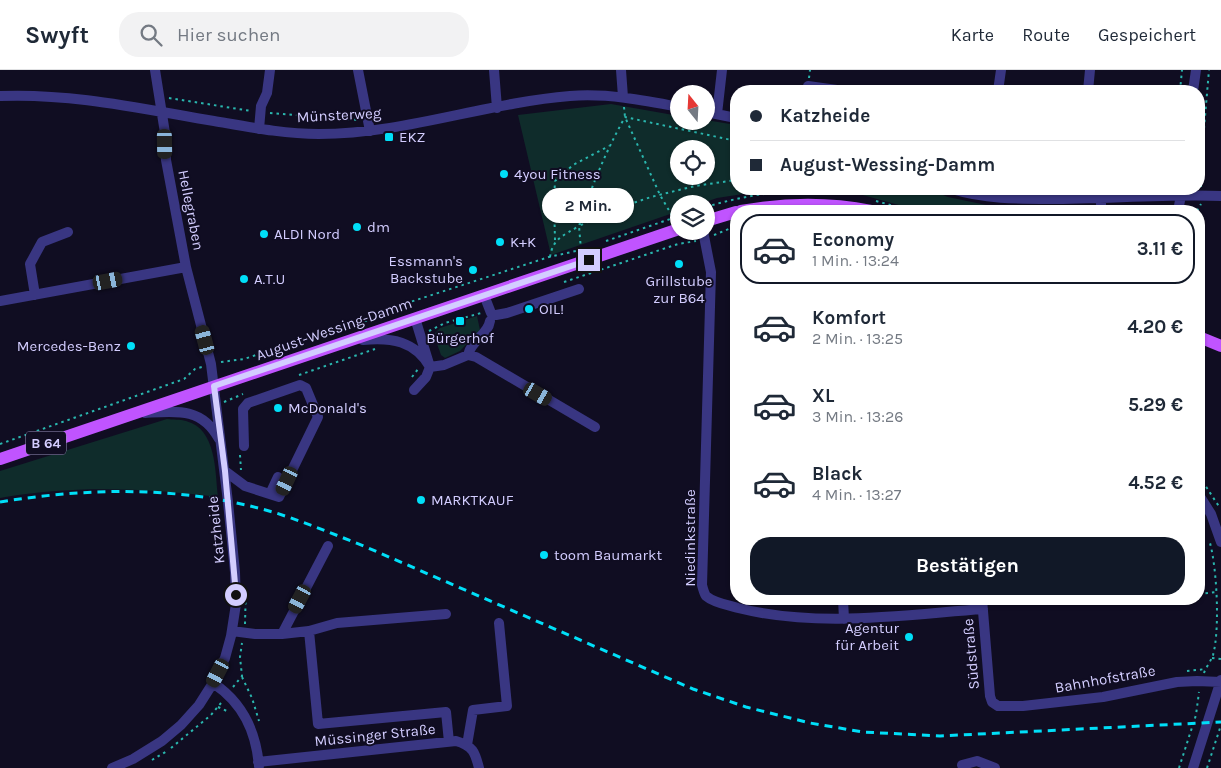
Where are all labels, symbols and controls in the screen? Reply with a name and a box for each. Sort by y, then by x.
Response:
search box [119,12,469,57]
text: Swyft [25,21,89,49]
icon: search [137,21,165,49]
text: Hier suchen [177,24,280,46]
text: Karte [951,24,994,46]
text: Route [1022,24,1070,46]
text: Gespeichert [1098,24,1196,46]
north arrow [670,85,715,130]
map controls [670,85,715,240]
street label: Münsterweg [296,104,382,126]
text: Katzheide [780,105,870,127]
place label: EKZ [399,128,426,146]
car [157,129,172,159]
marker: EKZ [383,131,395,143]
button: locate [670,140,715,185]
text: August-Wessing-Damm [780,154,995,176]
place label: 4you Fitness [514,165,601,183]
street label: Hellegraben [174,168,208,252]
marker: 4you Fitness [498,168,510,180]
callout: 2 Min. [543,188,635,222]
button: layers [670,195,715,240]
text: 2 Min. [565,196,611,215]
place label: dm [367,218,390,236]
marker: dm [351,221,363,233]
place label: ALDI Nord [274,225,340,243]
icon: car [752,227,797,272]
marker: ALDI Nord [258,228,270,240]
text: Economy [812,229,894,251]
place label: K+K [510,233,536,251]
marker: K+K [494,236,506,248]
text: 3.11 € [1137,238,1183,260]
route end [578,249,600,271]
text: 1 Min. · 13:24 [812,251,899,270]
place label: Essmann's Backstube [388,252,463,287]
marker: Grillstube zur B64 [673,258,685,270]
marker: Essmann's Backstube [467,264,479,276]
place label: A.T.U [254,270,285,288]
car [91,271,124,291]
place label: Grillstube zur B64 [645,272,713,307]
marker: A.T.U [238,273,250,285]
street label: August-Wessing-Damm [254,294,414,364]
place label: OIL! [539,300,564,318]
marker: OIL! [523,303,535,315]
icon: car [752,305,797,350]
text: Komfort [812,307,886,329]
marker: Bürgerhof [454,315,466,327]
text: 4.20 € [1127,316,1183,338]
car [193,324,216,356]
place label: Bürgerhof [426,329,495,347]
text: 2 Min. · 13:25 [812,329,903,348]
place label: Mercedes-Benz [17,337,121,355]
marker: Mercedes-Benz [125,340,137,352]
car [521,380,554,408]
icon: car [752,383,797,428]
text: XL [812,385,834,407]
text: 5.29 € [1128,394,1183,416]
place label: McDonald's [288,399,367,417]
marker: McDonald's [272,402,284,414]
text: 3 Min. · 13:26 [812,407,903,426]
road number: B 64 [26,432,66,454]
icon: car [752,461,797,506]
text: Black [812,463,863,485]
car [273,464,300,498]
text: 4.52 € [1128,472,1183,494]
text: 4 Min. · 13:27 [812,485,901,504]
street label: Niedinkstraße [681,489,699,587]
place label: MARKTKAUF [431,491,514,509]
marker: MARKTKAUF [415,494,427,506]
street label: Katzheide [203,495,229,565]
button: Bestätigen [750,537,1185,595]
place label: toom Baumarkt [554,546,662,564]
marker: toom Baumarkt [538,549,550,561]
car [286,582,313,616]
route start [225,584,247,606]
street label: Südstraße [959,618,983,690]
place label: Agentur für Arbeit [835,619,900,654]
marker: Agentur für Arbeit [903,631,915,643]
car [204,656,231,690]
street label: Bahnhofstraße [1053,661,1157,697]
street label: Müssinger Straße [314,720,436,750]

